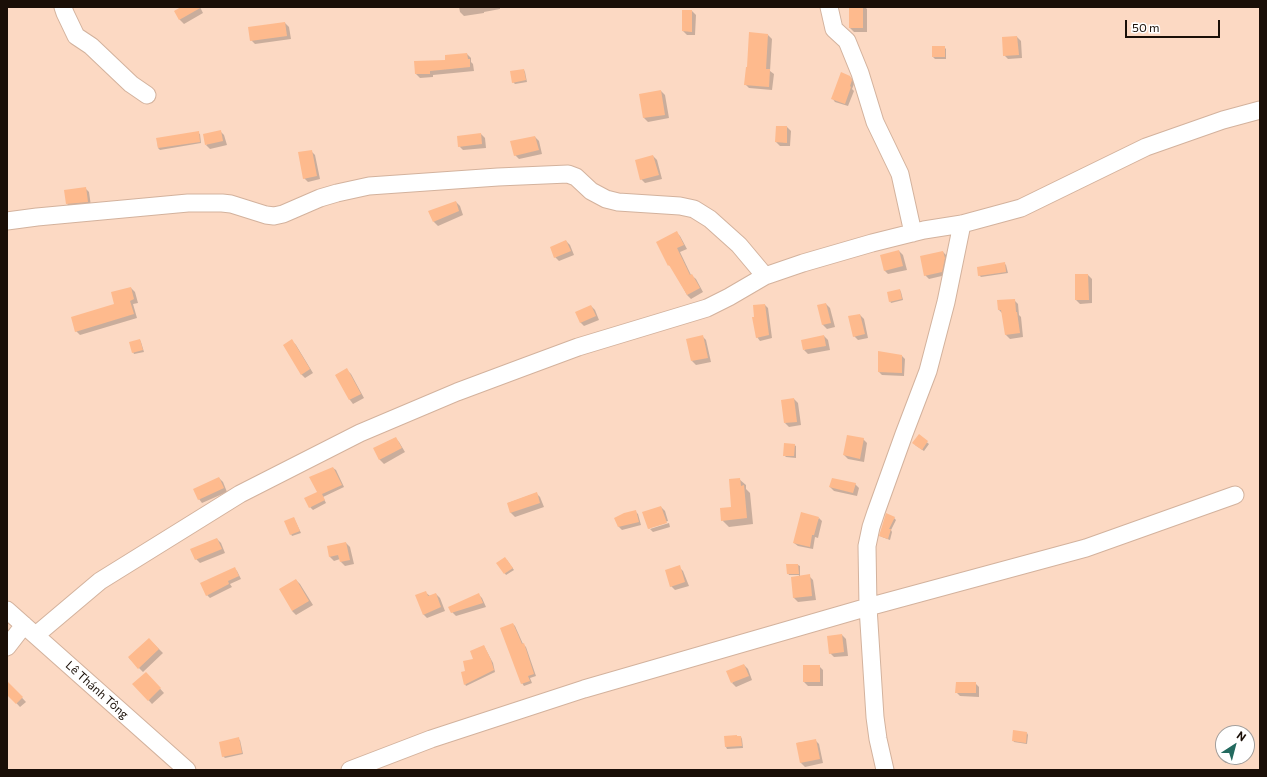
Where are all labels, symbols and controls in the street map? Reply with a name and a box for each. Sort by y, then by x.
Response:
scale bar [1127,12,1222,38]
text: 50 m [1132,20,1160,34]
street label: Lê Thánh Tông [63,658,131,722]
north arrow [1215,725,1255,765]
text: N [1235,728,1249,743]

